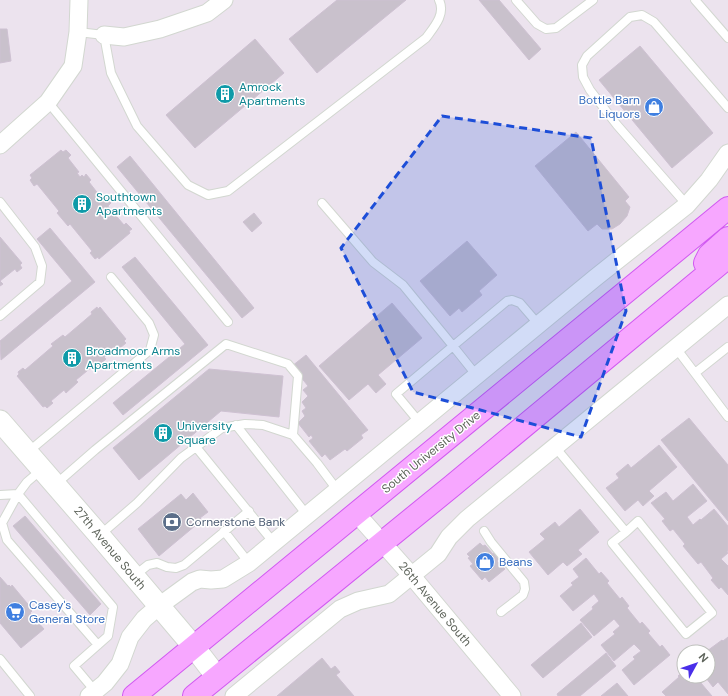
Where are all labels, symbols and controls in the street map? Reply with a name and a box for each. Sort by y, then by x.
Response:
place label: Amrock Apartments [239,79,305,109]
building icon: Amrock Apartments [214,83,236,105]
place label: Bottle Barn Liquors [579,92,640,122]
shop icon: Bottle Barn Liquors [643,96,665,118]
place label: Southtown Apartments [96,189,162,219]
building icon: Southtown Apartments [71,193,93,215]
place label: Broadmoor Arms Apartments [86,343,180,373]
building icon: Broadmoor Arms Apartments [61,347,83,369]
street label: South University Drive [378,407,484,497]
place label: University Square [177,418,233,448]
building icon: University Square [152,422,174,444]
street label: 27th Avenue South [70,503,150,593]
bank icon: Cornerstone Bank [161,511,183,533]
place label: Cornerstone Bank [186,514,285,530]
shop icon: Beans [474,551,496,573]
place label: Beans [499,554,533,570]
street label: 26th Avenue South [395,558,475,650]
place label: Casey's General Store [29,597,105,627]
supermarket icon: Casey's General Store [4,601,26,623]
north arrow [676,644,716,684]
text: N [696,650,712,665]

